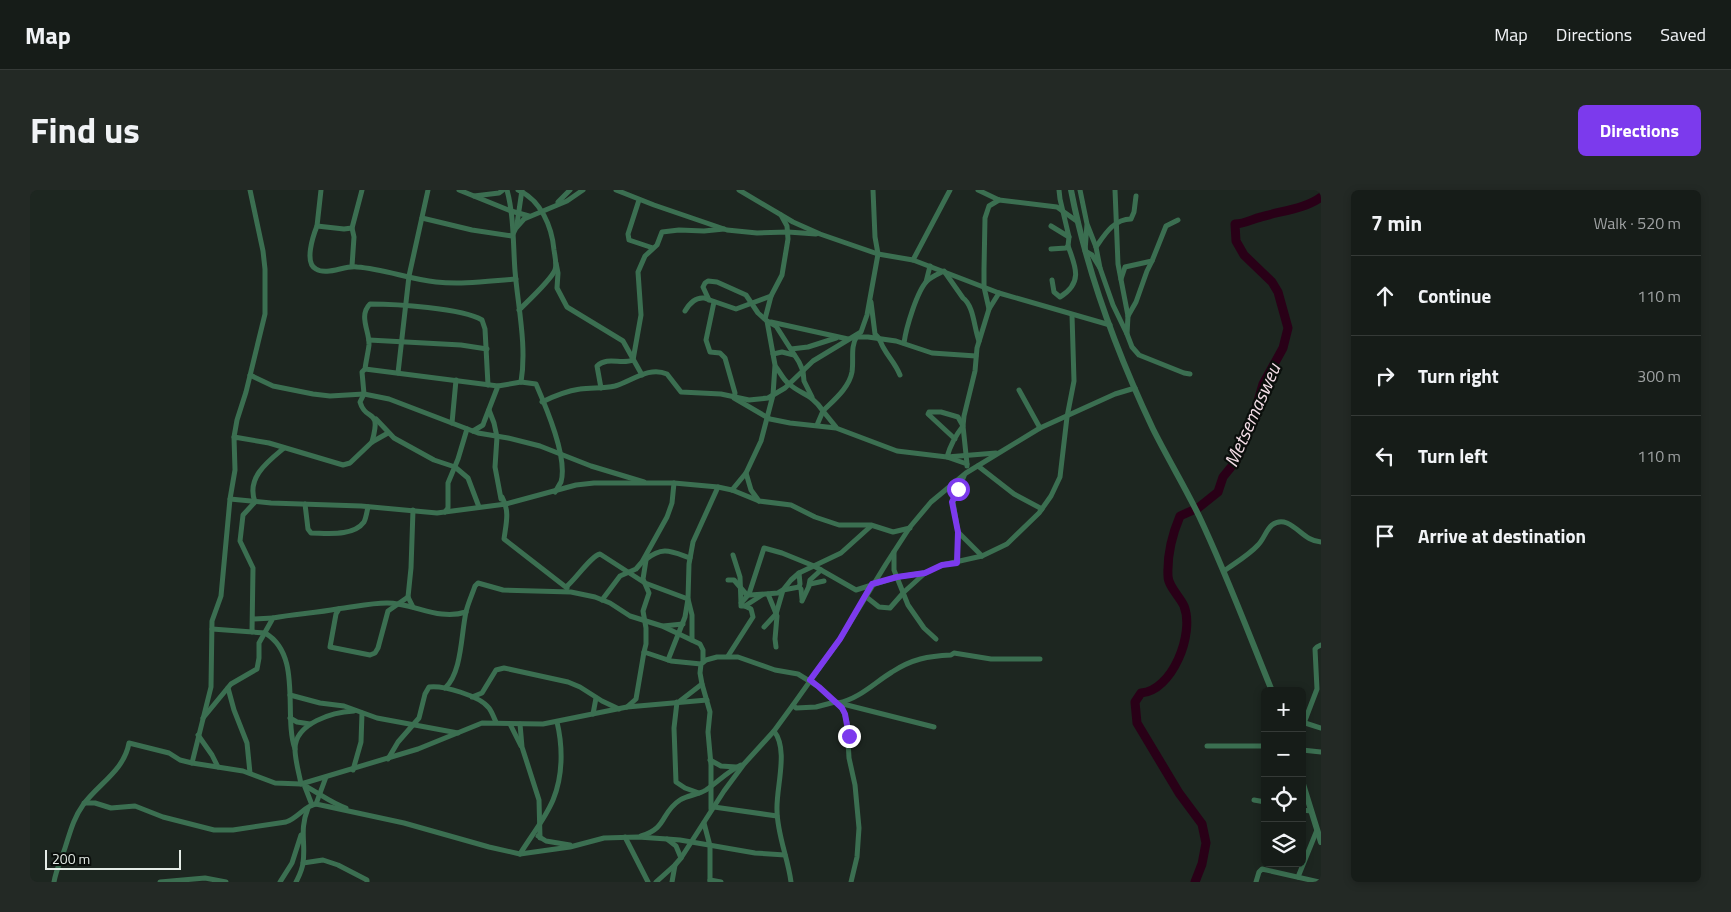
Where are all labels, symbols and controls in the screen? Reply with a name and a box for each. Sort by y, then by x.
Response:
text: Map [25,17,71,53]
text: Map [1494,21,1528,48]
text: Directions [1556,21,1632,48]
text: Saved [1660,21,1706,48]
text: Find us [30,103,140,157]
button: Directions [1578,105,1701,156]
text: 7 min [1371,207,1422,239]
text: Walk · 520 m [1593,211,1681,235]
text: Continue [1418,281,1491,310]
icon: ahead [1371,282,1399,310]
text: 110 m [1637,284,1681,308]
water label: Metsemasweu [1216,357,1288,471]
text: Turn right [1418,361,1499,390]
icon: right [1371,362,1399,390]
text: 300 m [1637,364,1681,388]
text: Turn left [1418,441,1488,470]
icon: left [1371,442,1399,470]
text: 110 m [1637,444,1681,468]
route start [947,478,970,501]
text: Arrive at destination [1418,521,1586,550]
icon: arrive [1371,522,1399,550]
map controls [1261,687,1306,867]
button: + [1261,687,1306,732]
route end [838,725,861,748]
button: − [1261,732,1306,777]
button: locate [1261,777,1306,822]
button: layers [1261,822,1306,867]
scale bar [45,847,181,870]
text: 200 m [52,848,90,869]

